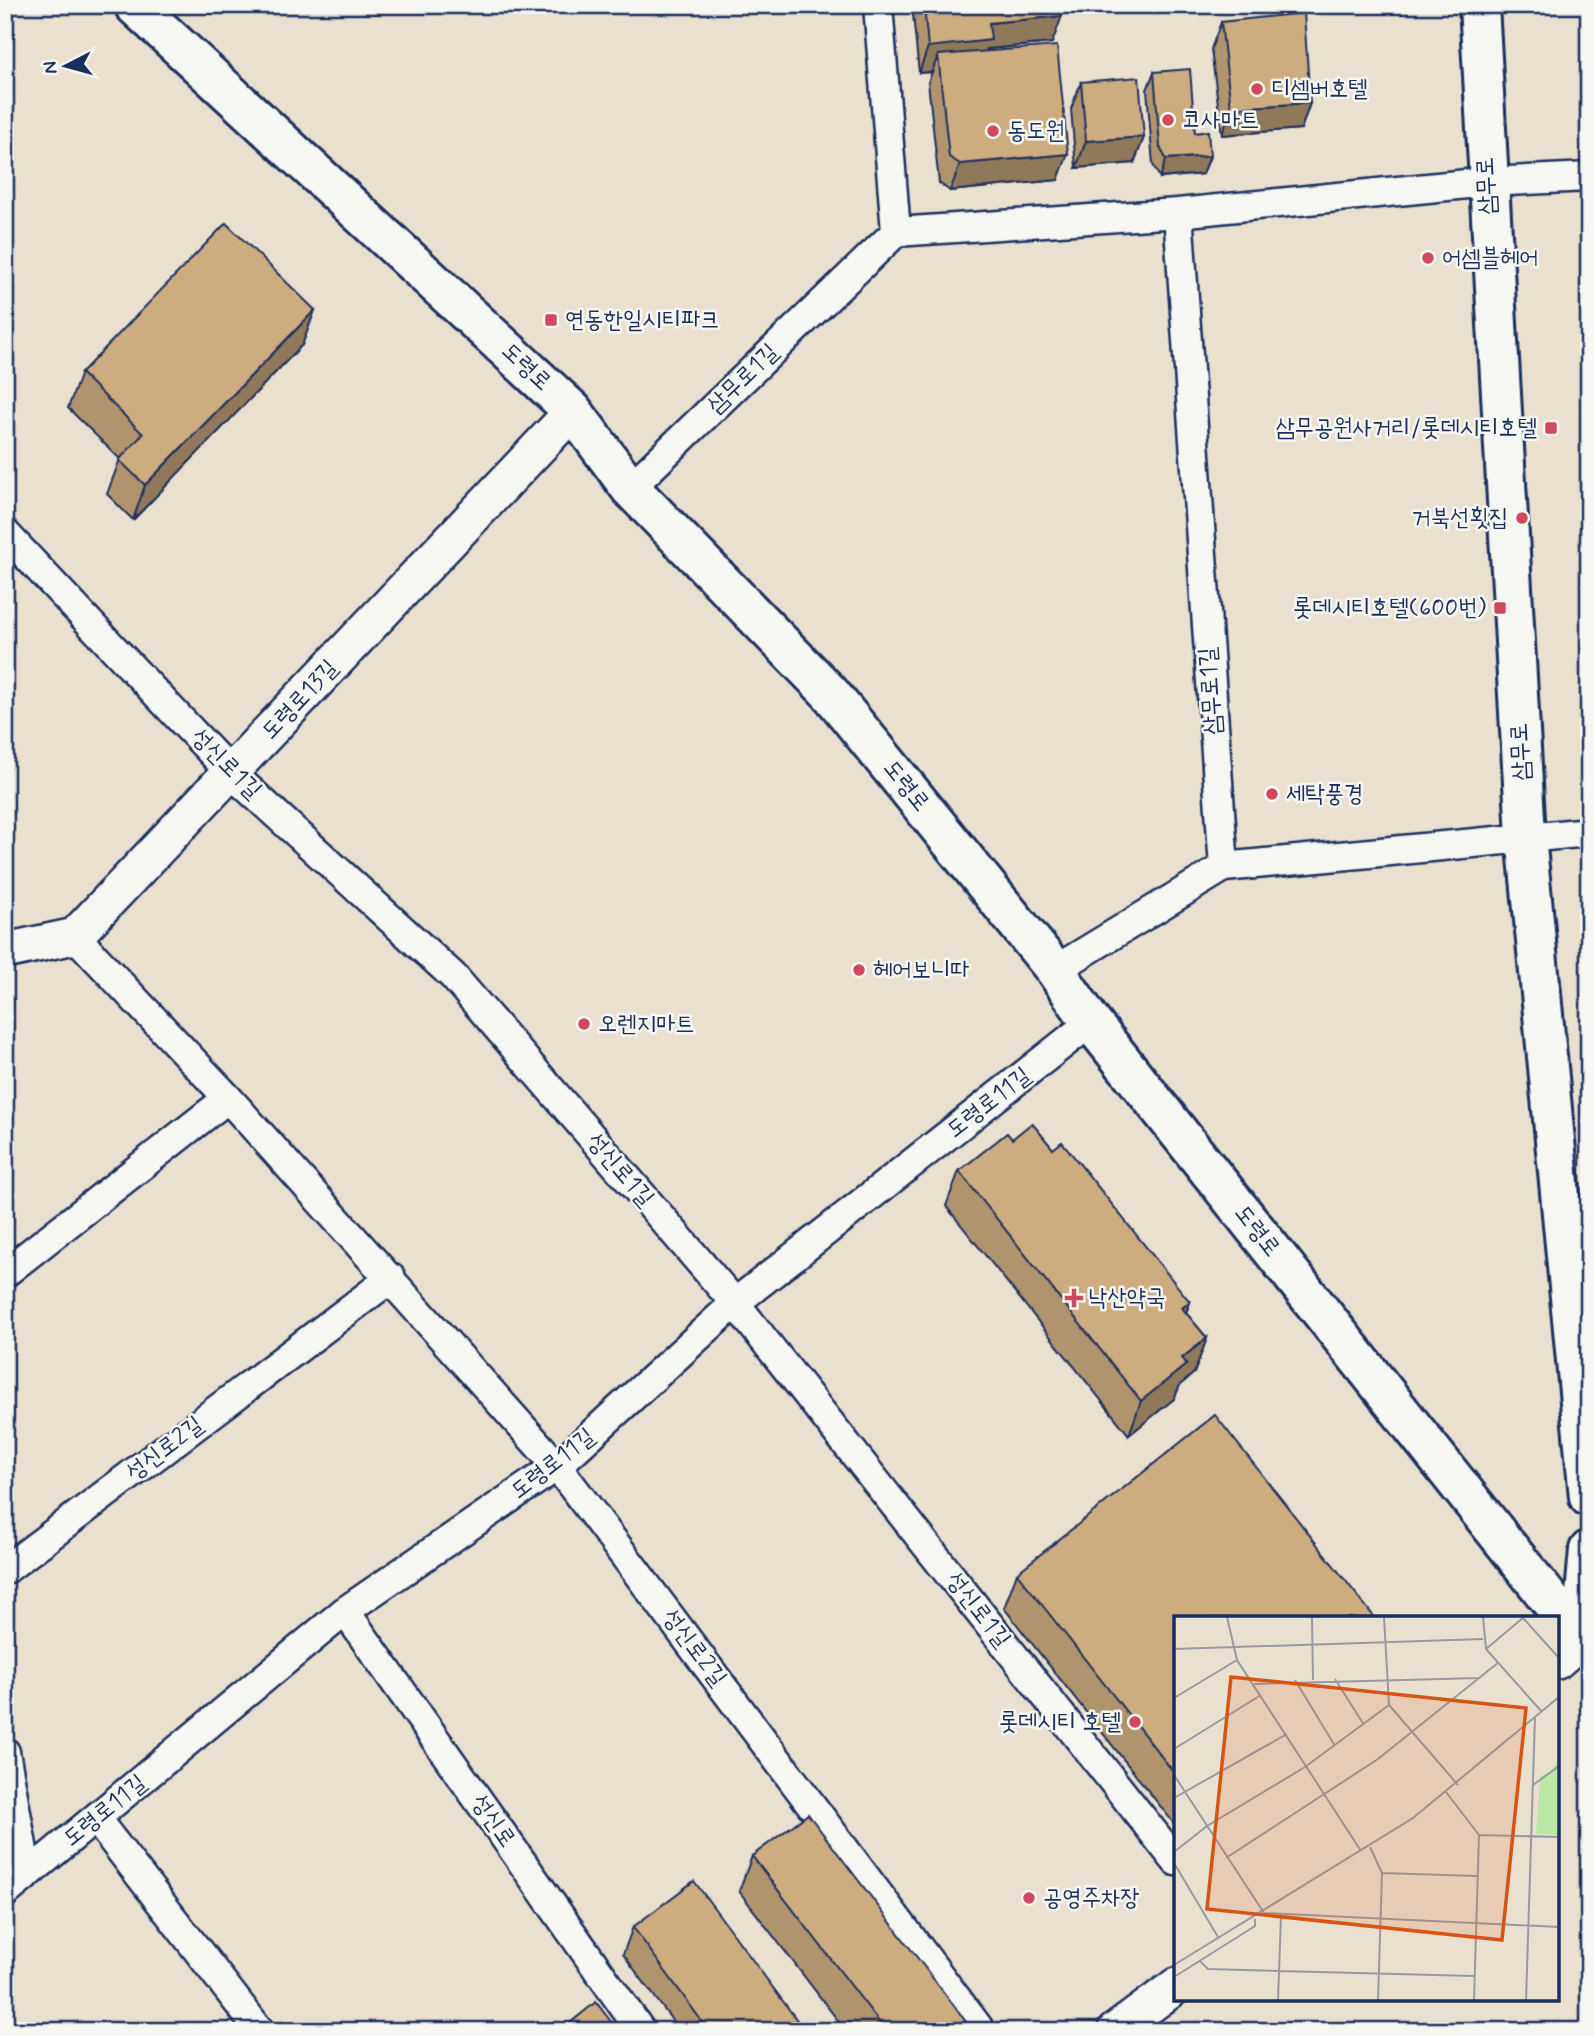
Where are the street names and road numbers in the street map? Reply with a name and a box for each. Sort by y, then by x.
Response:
street label: 삼무로 [1470,156,1504,216]
street label: 도령로 [494,336,558,398]
street label: 삼무로1길 [701,337,785,421]
street label: 삼무로1길 [1192,646,1230,736]
street label: 도령로13길 [255,653,345,747]
street label: 성신로1길 [184,722,268,806]
street label: 삼무로 [1504,722,1538,782]
street label: 도령로 [876,754,936,818]
street label: 도령로11길 [941,1060,1037,1146]
street label: 성신로1길 [579,1127,661,1213]
street label: 도령로 [1227,1199,1287,1263]
street label: 성신로2길 [120,1410,210,1488]
street label: 도령로11길 [505,1421,601,1507]
street label: 성신로1길 [939,1566,1017,1654]
street label: 성신로2길 [655,1603,733,1693]
street label: 도령로11길 [57,1768,153,1854]
street label: 성신로 [464,1788,522,1854]

